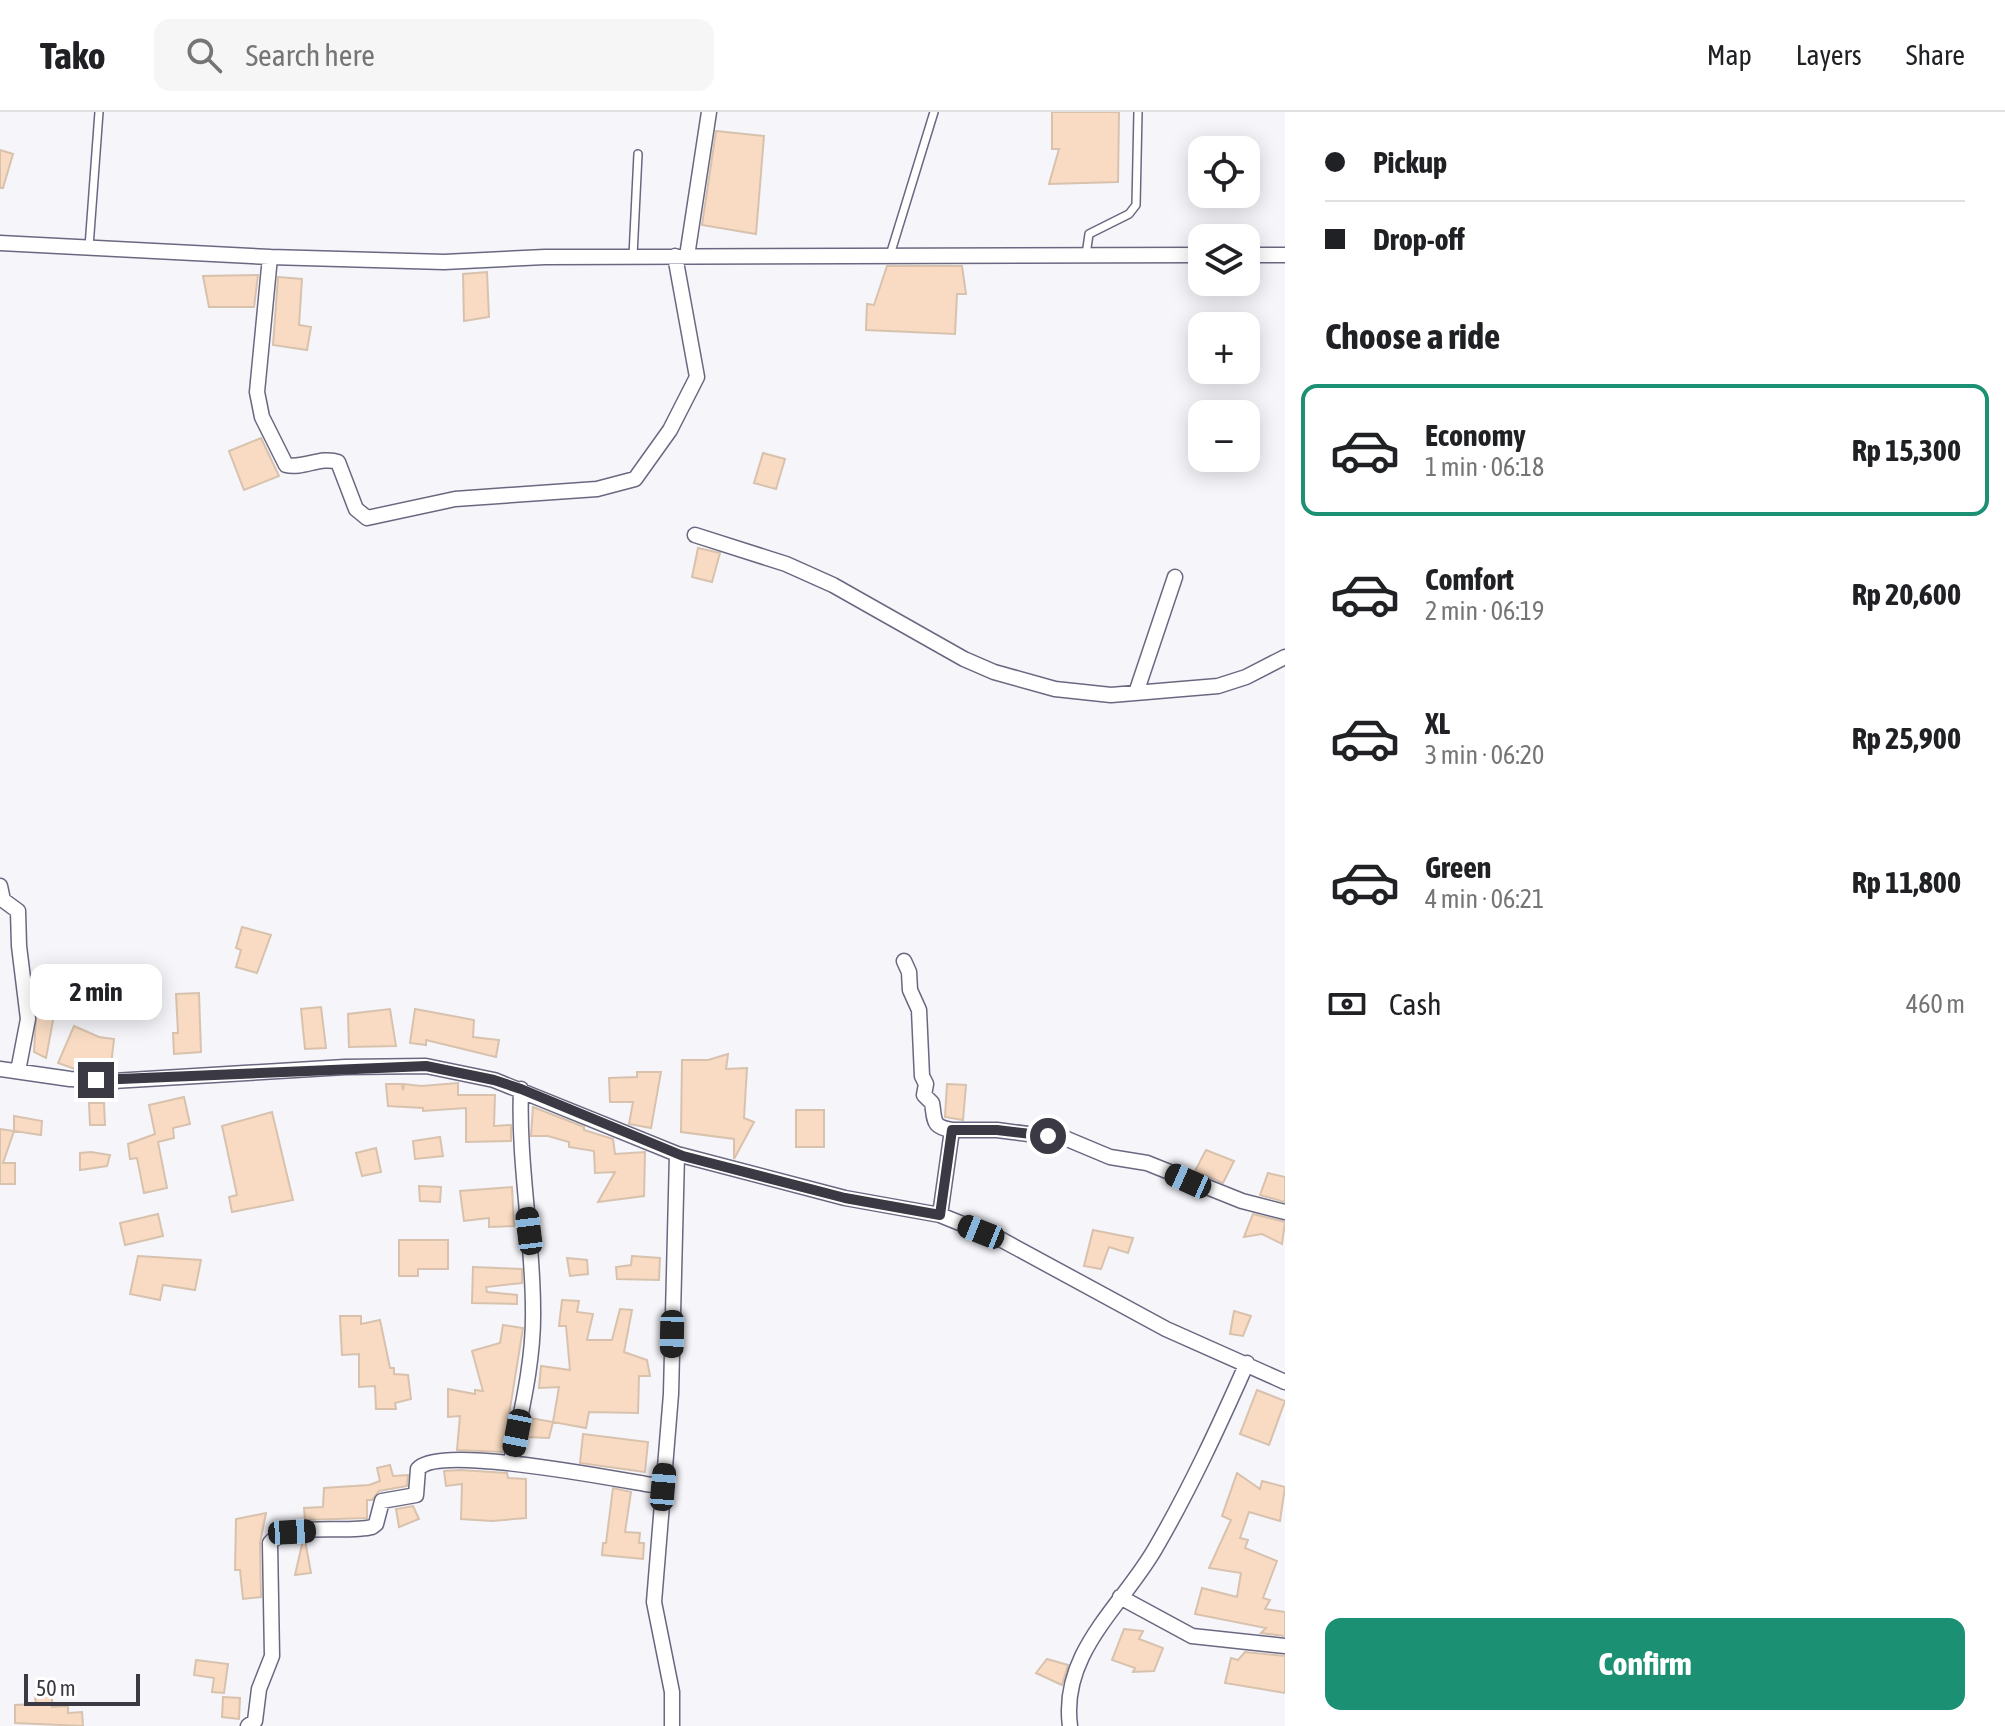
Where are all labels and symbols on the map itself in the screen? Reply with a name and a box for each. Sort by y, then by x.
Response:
callout: 2 min [30,964,162,1020]
route end [78,1062,114,1098]
route start [1030,1118,1066,1154]
car [1161,1160,1215,1202]
car [514,1206,544,1256]
car [954,1212,1008,1252]
car [660,1310,684,1358]
car [501,1407,533,1459]
car [649,1462,677,1512]
car [267,1519,317,1545]
scale bar [24,1670,140,1706]

